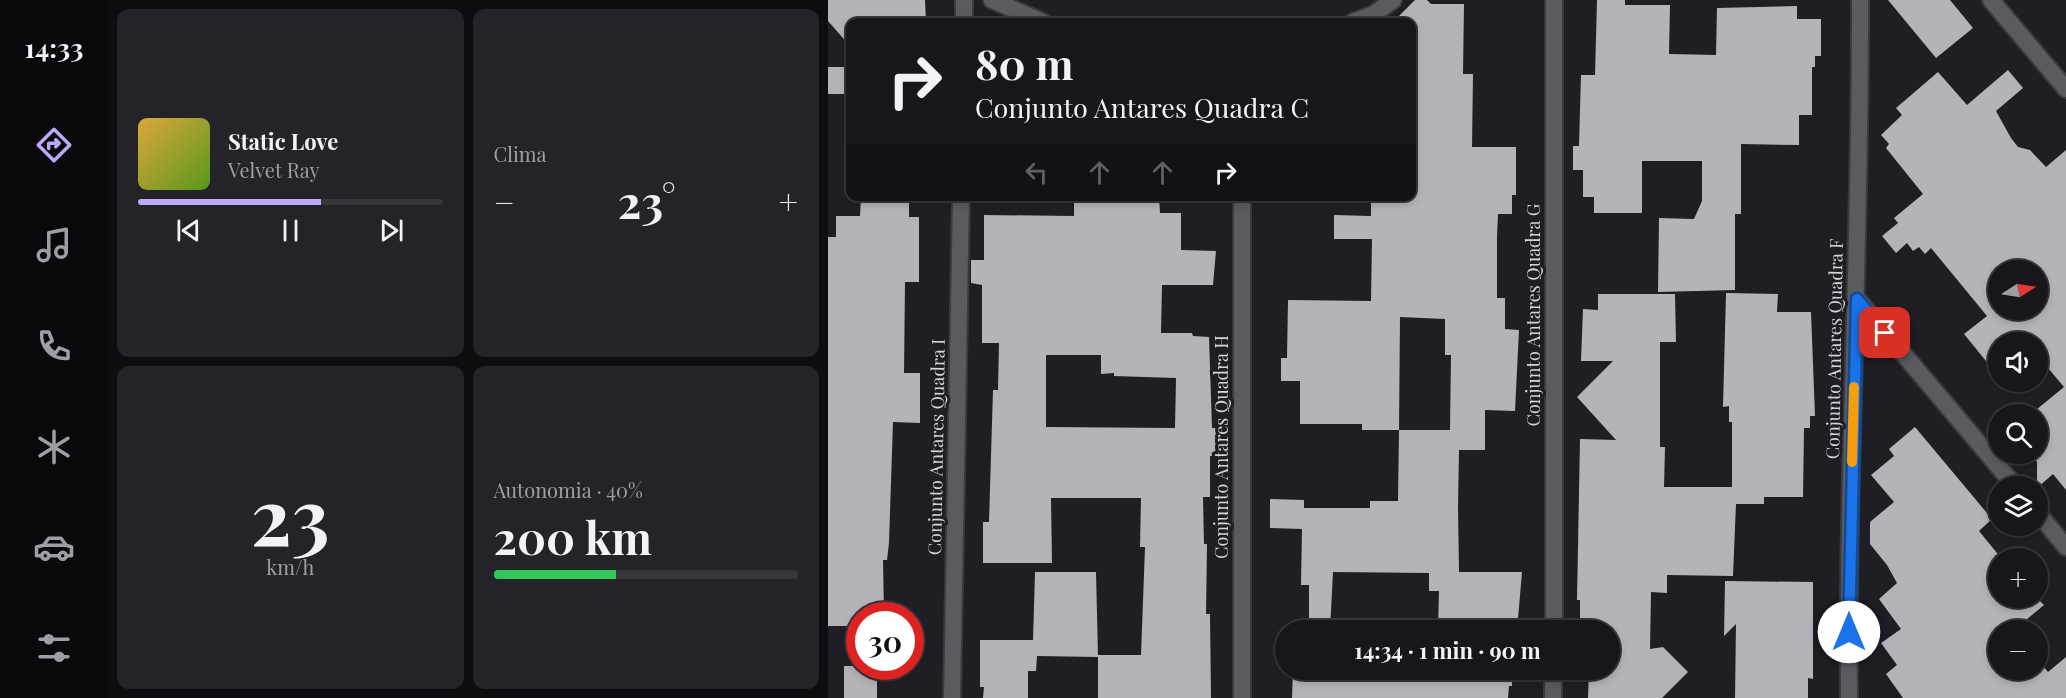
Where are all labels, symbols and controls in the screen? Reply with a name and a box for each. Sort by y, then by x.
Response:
text: 14:33 [25,29,83,65]
text: 80 m [975,35,1073,91]
icon: right [876,42,954,120]
text: Conjunto Antares Quadra C [975,89,1309,125]
icon: directions [33,124,75,166]
text: Static Love [228,126,338,156]
text: Clima [494,140,547,167]
text: Velvet Ray [228,156,320,183]
icon: left [1020,156,1053,189]
icon: ahead [1083,156,1116,189]
icon: ahead [1146,156,1179,189]
icon: right [1209,156,1242,189]
text: 23° [618,170,676,230]
text: − [494,179,515,223]
text: + [779,179,798,223]
street label: Conjunto Antares Quadra G [1521,203,1545,426]
icon: previous [172,214,205,247]
icon: pause [274,214,307,247]
icon: next [375,214,408,247]
icon: music [33,224,75,266]
street label: Conjunto Antares Quadra F [1820,239,1848,459]
north arrow [1988,260,2048,320]
map controls [1988,260,2048,680]
pin [1859,307,1910,358]
icon: arrive [1868,316,1901,349]
icon: phone [33,325,75,367]
button: sound [1988,332,2048,392]
street label: Conjunto Antares Quadra H [1209,335,1233,559]
street label: Conjunto Antares Quadra I [922,339,950,555]
button: search [1988,404,2048,464]
icon: climate [33,426,75,468]
text: 23 [251,462,330,566]
text: Autonomia · 40% [494,476,643,503]
button: layers [1988,476,2048,536]
text: 200 km [494,506,652,566]
icon: car [33,526,75,568]
button: + [1988,548,2048,608]
text: km/h [266,553,314,580]
position arrow [1817,600,1881,664]
speed limit sign: 30 [846,602,924,680]
button: − [1988,620,2048,680]
icon: filters [33,627,75,669]
text: 14:34 · 1 min · 90 m [1354,635,1541,665]

